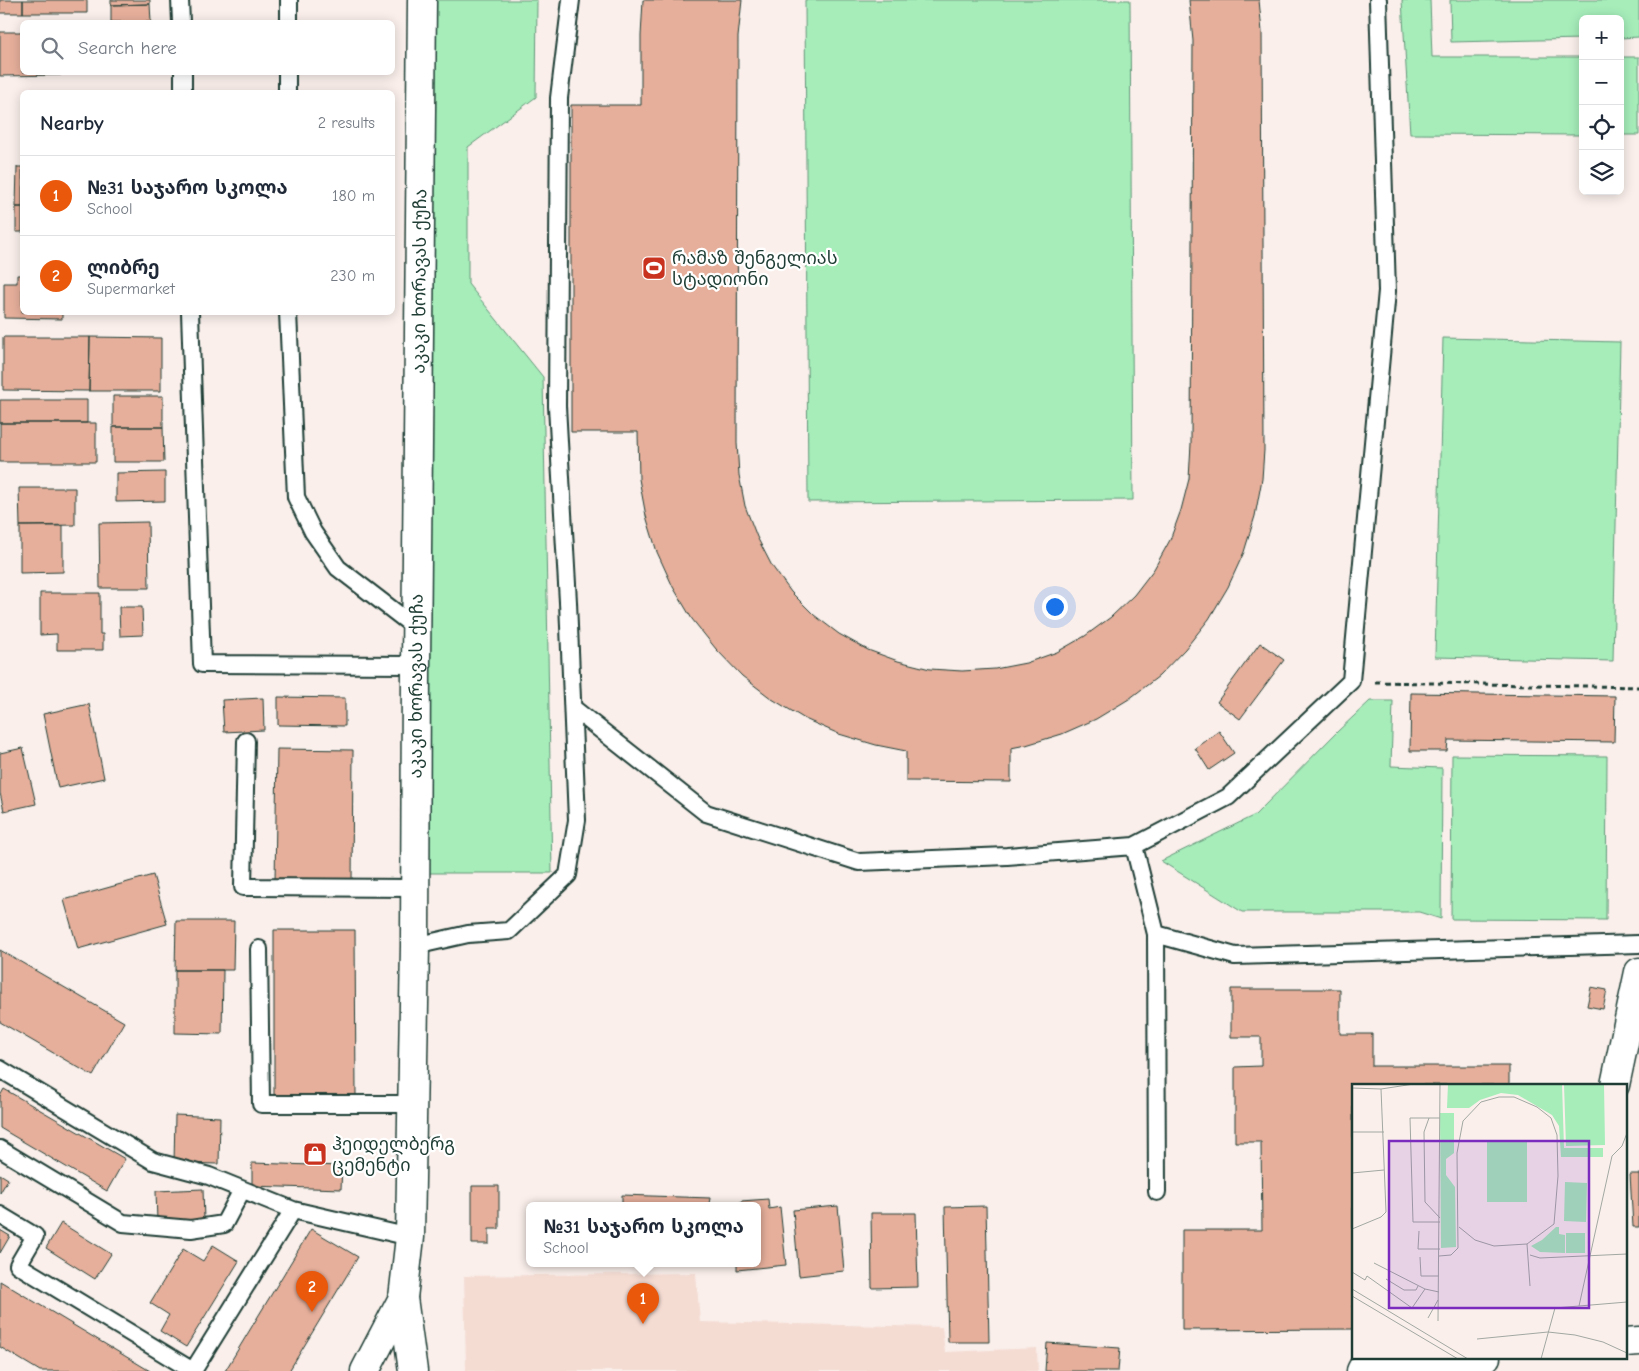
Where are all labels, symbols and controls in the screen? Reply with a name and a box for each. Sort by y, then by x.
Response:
map controls [1579,15,1624,195]
button: + [1579,15,1624,60]
search box [20,20,395,75]
icon: search [38,34,66,62]
text: Search here [78,37,177,59]
button: − [1579,60,1624,105]
button: locate [1579,105,1624,150]
text: Nearby [40,111,104,135]
text: 2 results [318,114,375,132]
button: layers [1579,150,1624,195]
text: №31 საჯარო სკოლა [87,177,288,199]
text: 1 [53,187,59,205]
text: 180 m [332,187,375,205]
street label: აკაკი ხორავას ქუჩა [408,189,431,374]
text: School [87,200,133,218]
place label: რამაზ შენგელიას სტადიონი [672,248,838,290]
sports icon: რამაზ შენგელიას სტადიონი [641,255,667,281]
text: ლიბრე [87,257,160,279]
text: 2 [52,267,60,285]
text: 230 m [330,267,375,285]
text: Supermarket [87,280,175,298]
street label: აკაკი ხორავას ქუჩა [405,594,427,779]
your location [1042,594,1068,620]
inset map [1352,1084,1626,1358]
place label: ჰეიდელბერგ ცემენტი [332,1134,455,1176]
shop icon: ჰეიდელბერგ ცემენტი [302,1141,328,1167]
popup [526,1202,761,1267]
text: №31 საჯარო სკოლა [543,1216,744,1238]
text: School [543,1239,589,1257]
pin: 2 [296,1271,328,1312]
pin: 1 [627,1283,659,1324]

